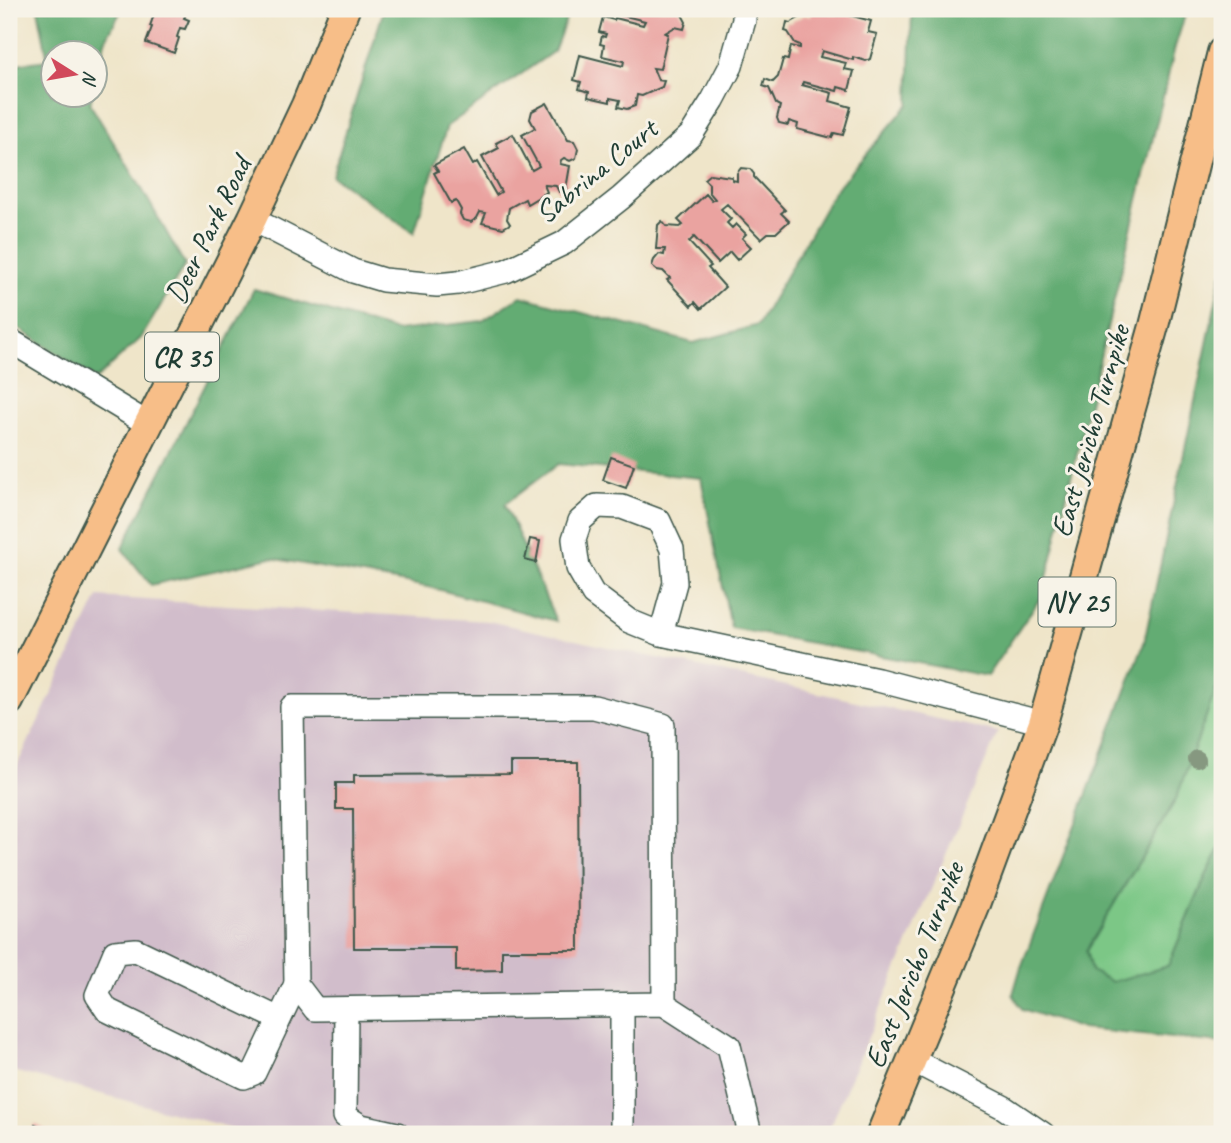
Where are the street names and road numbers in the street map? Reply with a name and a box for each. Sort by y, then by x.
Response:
street label: Sabrina Court [527,108,667,232]
street label: Deer Park Road [156,147,262,309]
street label: East Jericho Turnpike [1042,319,1139,541]
road number: CR 35 [145,332,219,382]
road number: NY 25 [1038,578,1116,626]
street label: East Jericho Turnpike [855,854,973,1073]

